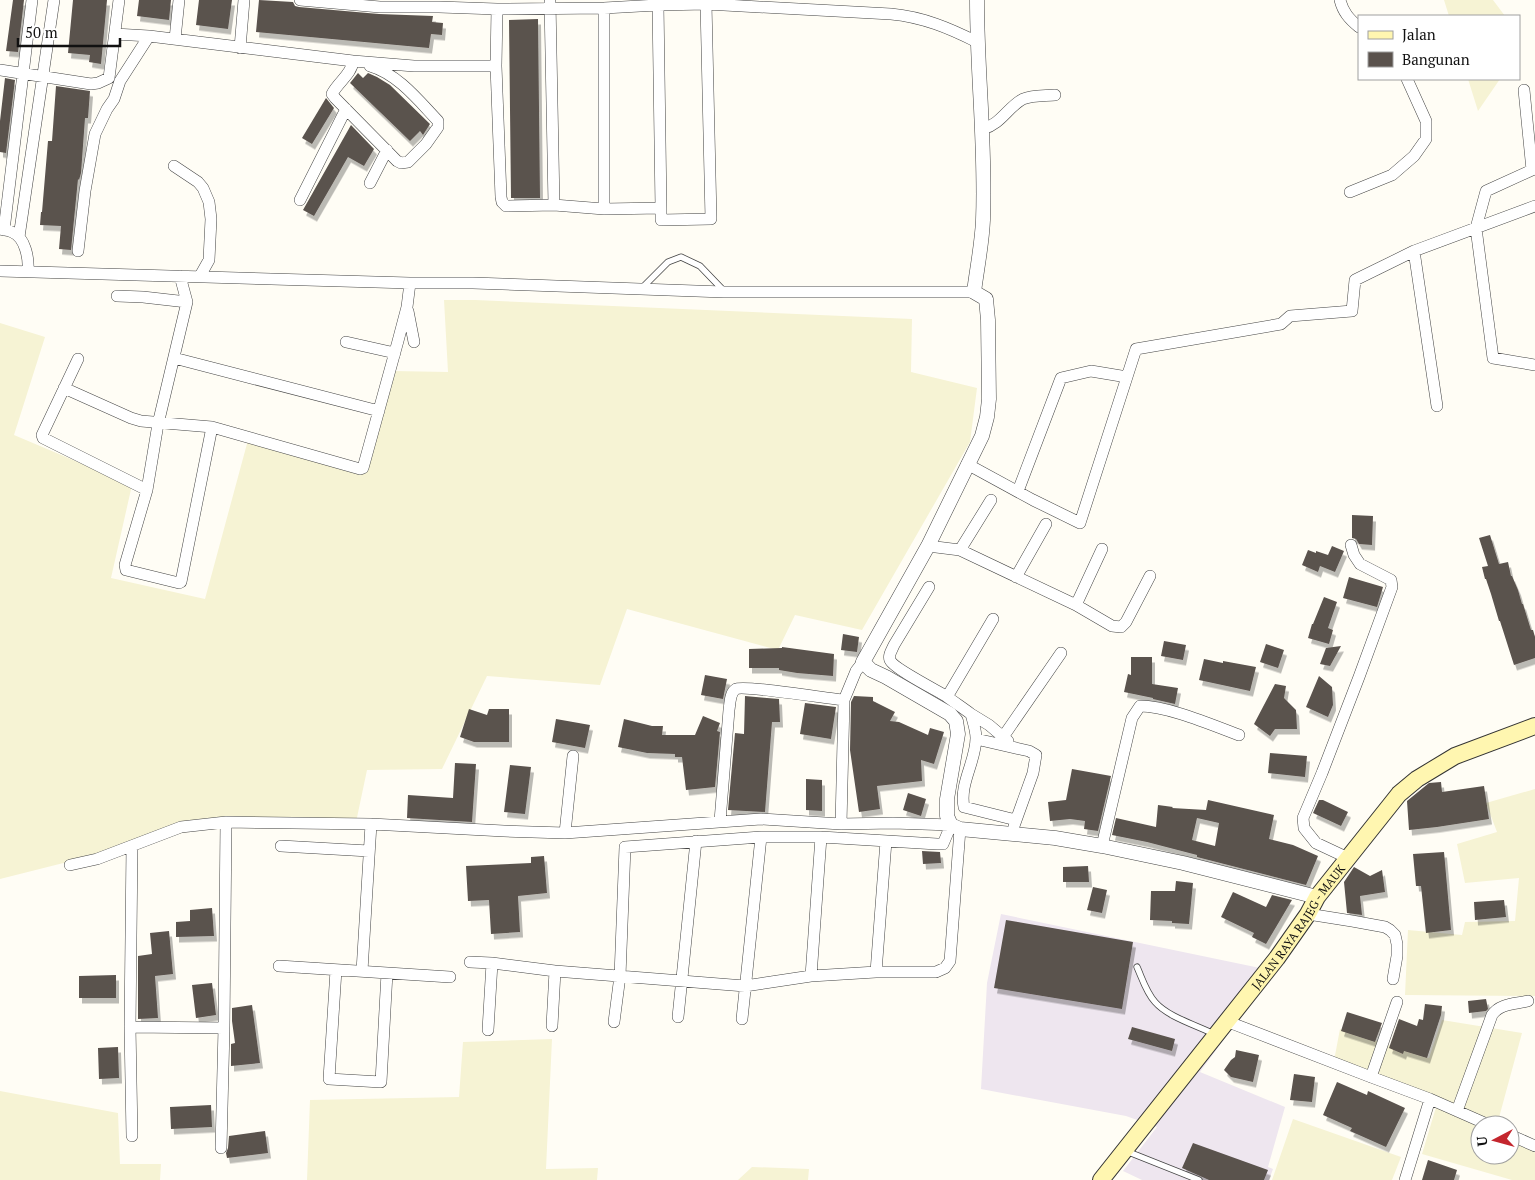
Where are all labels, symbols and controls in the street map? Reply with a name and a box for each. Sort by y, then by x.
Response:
scale bar [18,15,120,47]
legend [1358,15,1520,80]
text: 50 m [25,22,58,42]
text: Jalan [1402,24,1436,44]
text: Bangunan [1402,49,1470,69]
street label: JALAN RAYA RAJEG - MAUK [1248,861,1348,992]
north arrow [1470,1115,1520,1165]
text: U [1472,1135,1492,1147]

